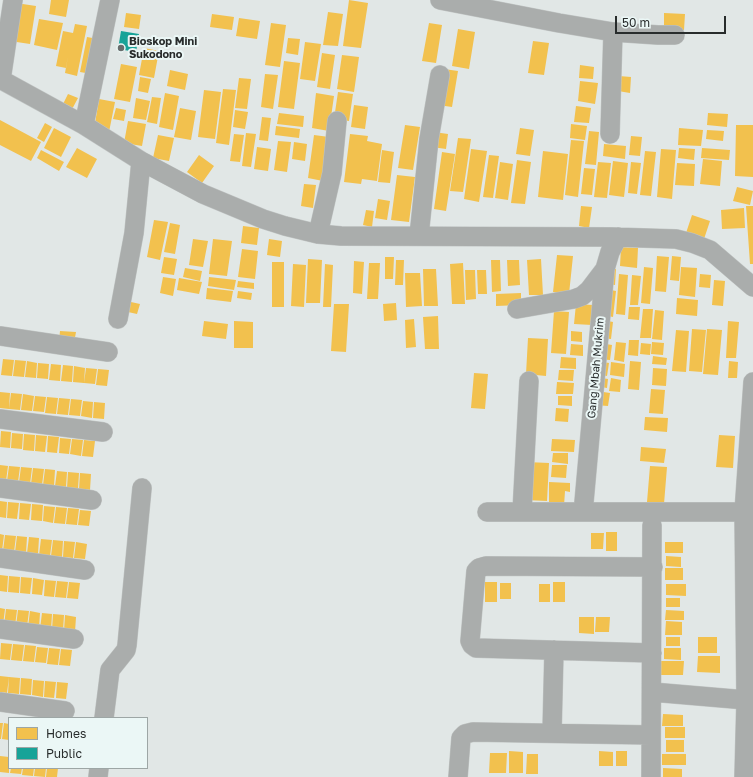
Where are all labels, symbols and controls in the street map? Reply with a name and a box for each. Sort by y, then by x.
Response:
scale bar [617,8,728,34]
text: 50 m [622,15,650,30]
place label: Bioskop Mini Sukodono [129,35,197,61]
marker: Bioskop Mini Sukodono [116,43,126,53]
street label: Gang Mbah Mukrim [585,317,607,419]
legend [8,717,148,769]
text: Homes [46,726,86,741]
text: Public [46,746,82,761]

